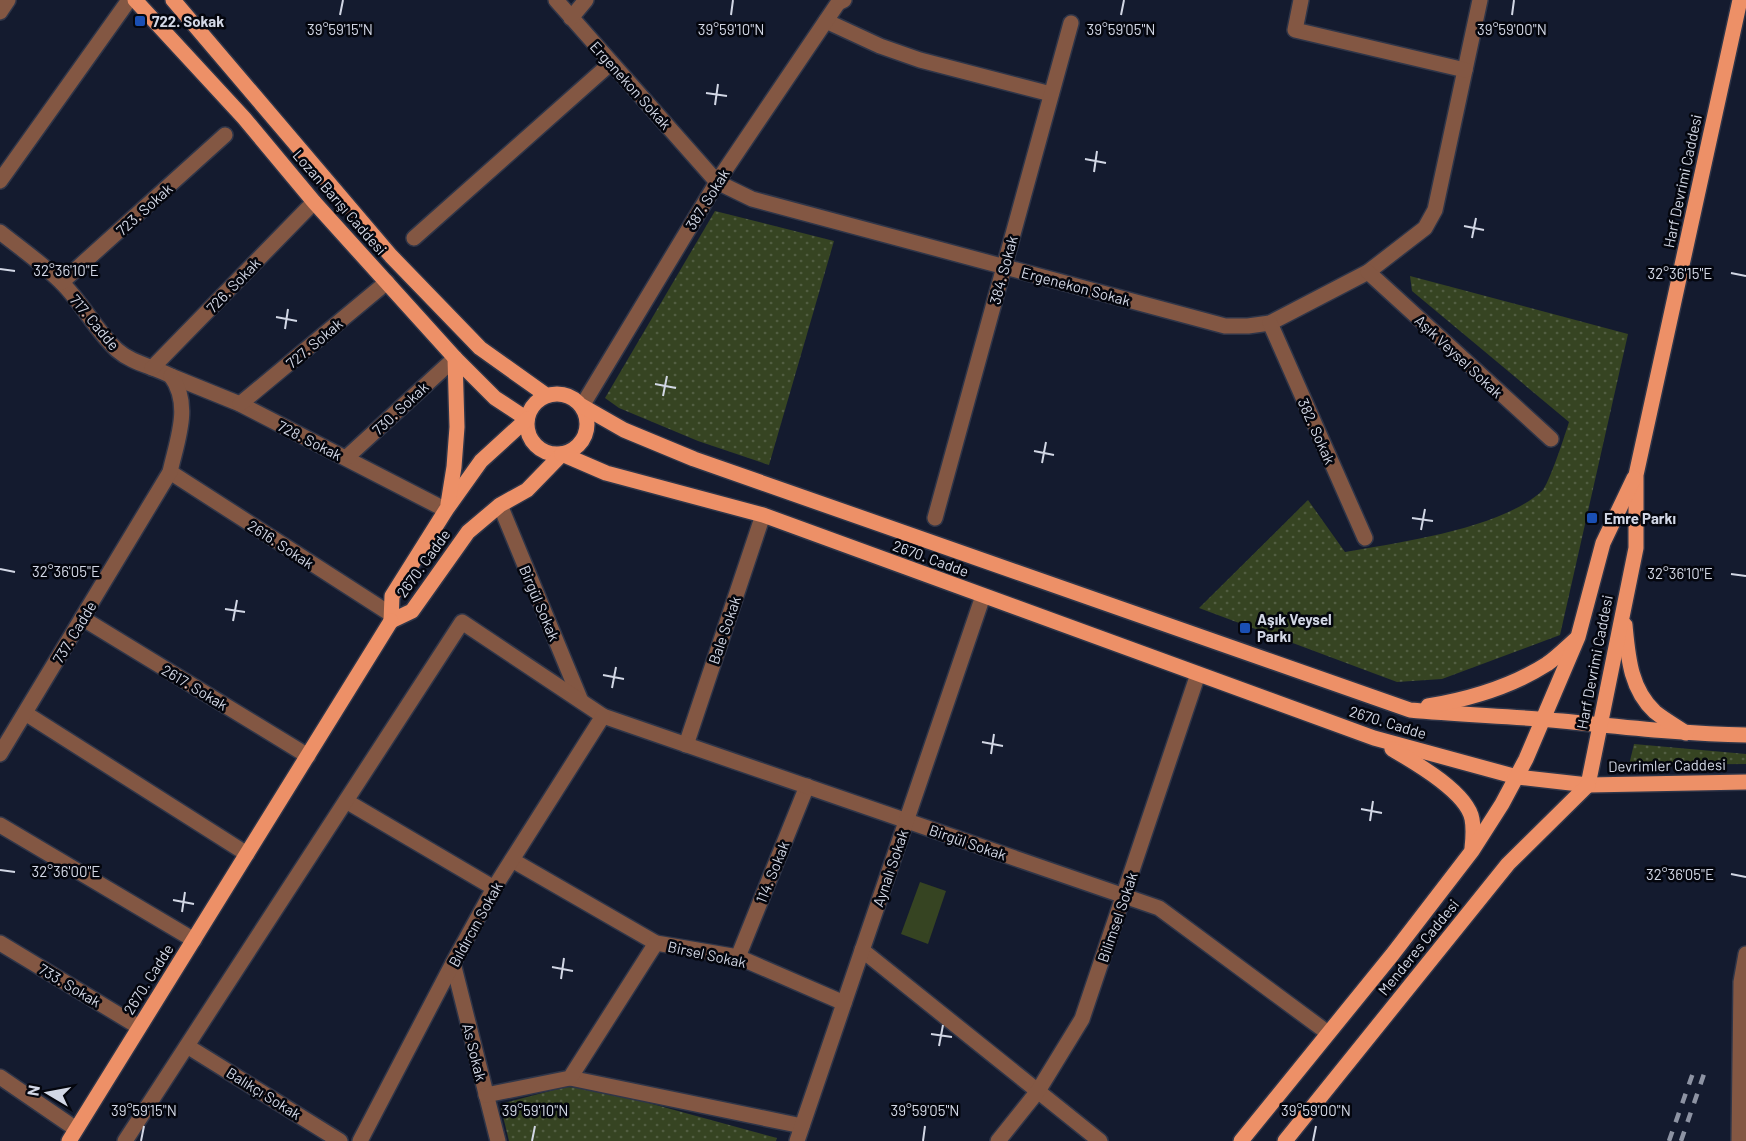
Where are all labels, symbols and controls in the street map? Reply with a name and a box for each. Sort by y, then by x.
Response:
place label: 722. Sokak [152,12,224,30]
marker: 722. Sokak [133,14,147,28]
text: 39°59'15"N [307,20,373,38]
text: 39°59'10"N [698,20,764,38]
text: 39°59'05"N [1086,20,1156,38]
text: 39°59'00"N [1477,20,1547,38]
street label: Ergenekon Sokak [587,37,676,133]
street label: Harf Devrimi Caddesi [1659,113,1705,249]
street label: Lozan Barışı Caddesi [290,146,390,258]
street label: 387. Sokak [681,165,733,233]
street label: 723. Sokak [112,179,176,239]
street label: 384. Sokak [985,233,1021,306]
street label: 726. Sokak [202,253,264,316]
text: 32°36'10"E [33,261,99,279]
street label: Ergenekon Sokak [1019,263,1133,309]
text: 32°36'15"E [1648,264,1712,282]
street label: 717. Cadde [67,291,123,353]
street label: Aşık Veysel Sokak [1411,311,1507,402]
street label: 727. Sokak [282,314,346,372]
street label: 730. Sokak [368,377,432,438]
street label: 382. Sokak [1294,395,1340,467]
street label: 728. Sokak [275,416,346,464]
place label: Emre Parkı [1604,509,1676,527]
marker: Emre Parkı [1585,511,1599,525]
street label: 2616. Sokak [245,516,318,572]
street label: 2670. Cadde [392,526,454,600]
street label: 2670. Cadde [891,536,971,580]
text: 32°36'05"E [32,562,100,580]
street label: Birgül Sokak [516,562,564,644]
text: 32°36'10"E [1647,564,1713,582]
street label: Bale Sokak [704,593,744,666]
street label: Harf Devrimi Caddesi [1572,593,1616,731]
street label: 737. Cadde [48,598,100,666]
place label: Aşık Veysel Parkı [1257,610,1332,645]
marker: Aşık Veysel Parkı [1238,621,1252,635]
street label: 2617. Sokak [159,660,232,714]
street label: 2670. Cadde [1347,702,1429,742]
street label: Devrimler Caddesi [1608,755,1726,775]
street label: Birgül Sokak [927,820,1009,864]
street label: Aynalı Sokak [868,827,912,909]
street label: 114. Sokak [751,838,793,906]
text: 32°36'00"E [32,862,100,880]
text: 32°36'05"E [1646,865,1714,883]
street label: Bilimsel Sokak [1093,869,1141,964]
street label: Bıldırcın Sokak [444,878,506,970]
street label: Menderes Caddesi [1374,895,1462,999]
street label: Birsel Sokak [666,937,748,971]
street label: 2670. Cadde [119,940,177,1017]
street label: 733. Sokak [36,959,105,1011]
street label: As Sokak [459,1021,491,1083]
north arrow [18,1063,78,1123]
street label: Balıkçı Sokak [223,1063,305,1123]
text: N [22,1083,43,1097]
text: 39°59'15"N [111,1101,177,1119]
text: 39°59'10"N [502,1101,568,1119]
text: 39°59'05"N [890,1101,960,1119]
text: 39°59'00"N [1281,1101,1351,1119]

